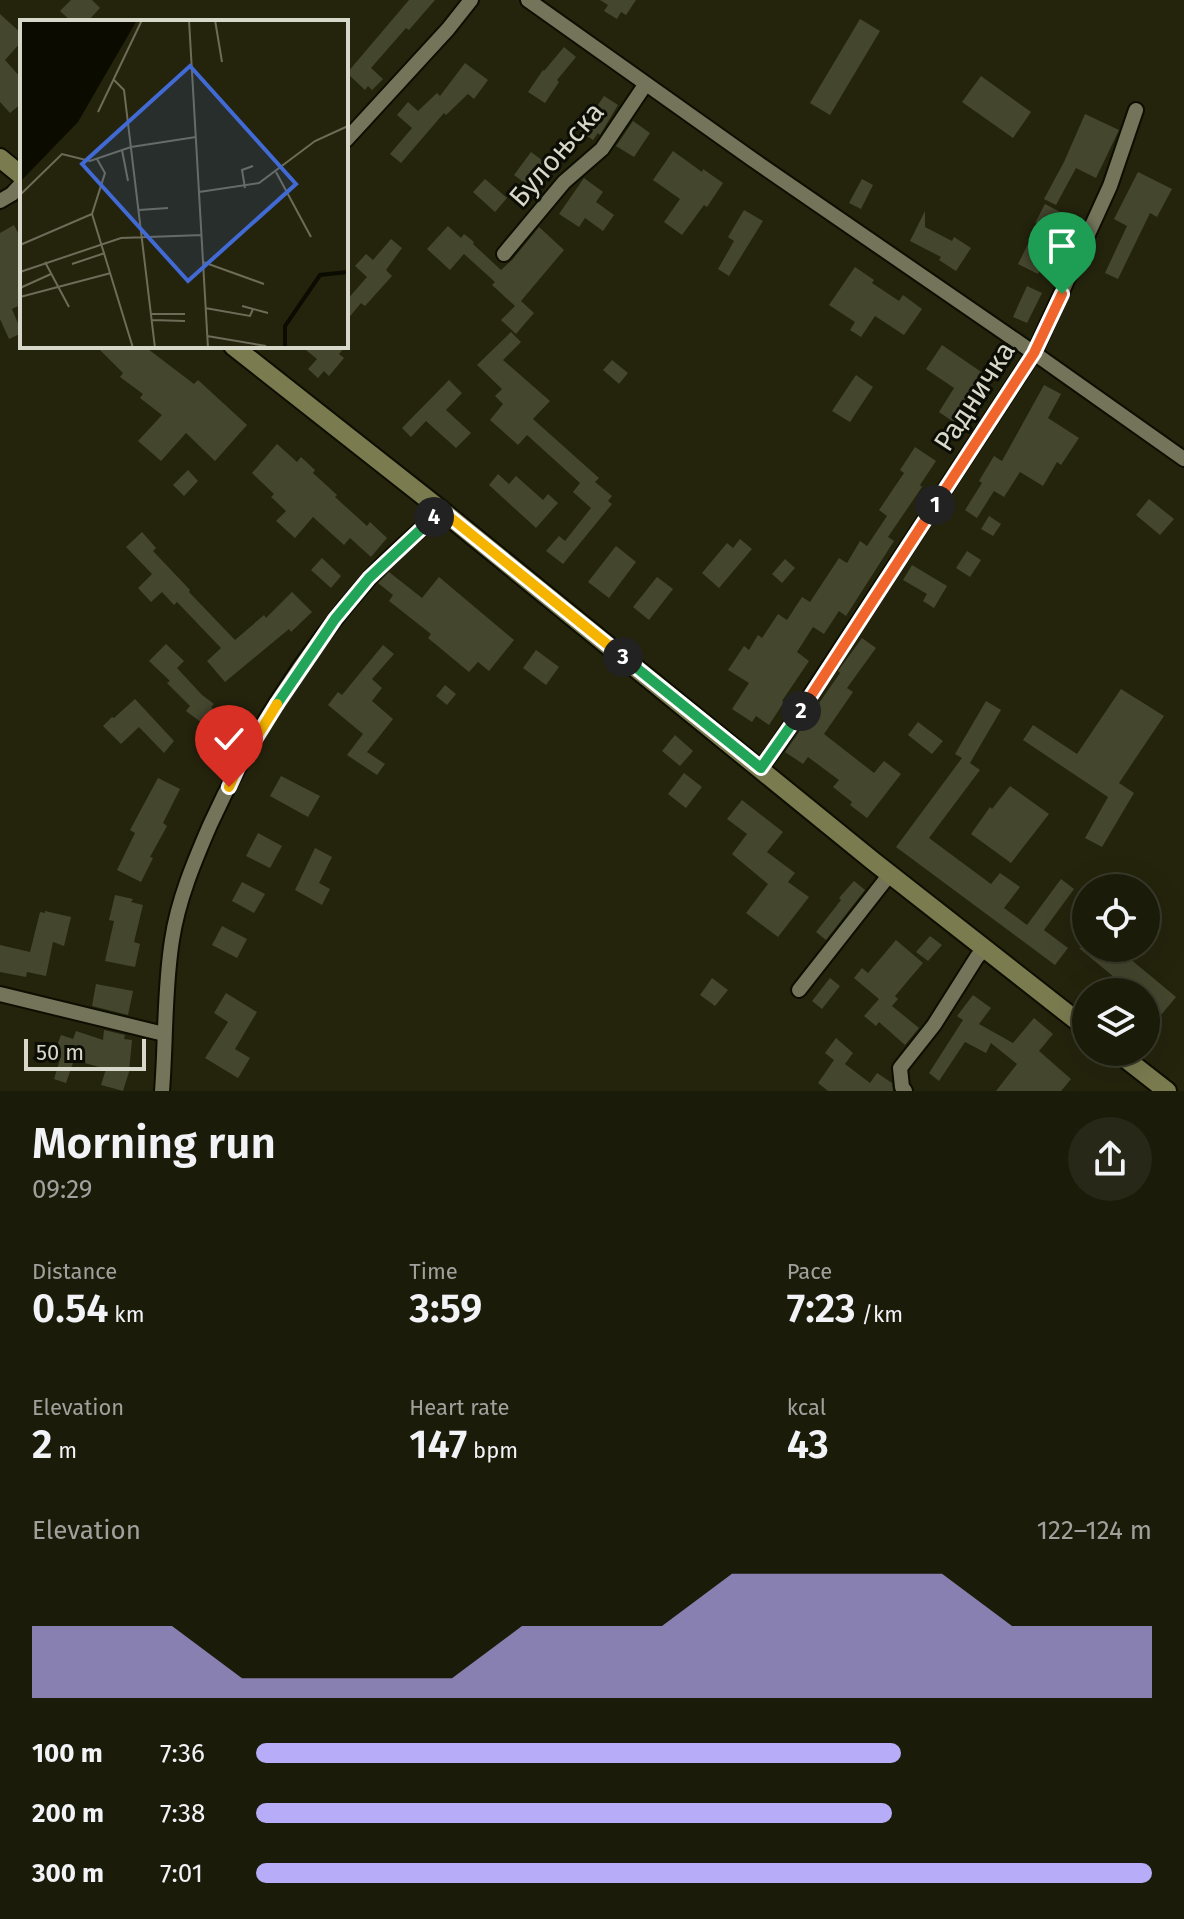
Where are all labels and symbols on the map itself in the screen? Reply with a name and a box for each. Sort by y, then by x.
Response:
inset map [20,20,348,348]
street label: Булоњска [502,95,611,213]
pin [1028,212,1096,294]
street label: Радничка [927,335,1022,457]
pin: 1 [915,485,955,525]
pin: 4 [414,497,454,537]
pin: 3 [603,637,643,677]
pin: 2 [781,691,821,731]
pin [195,705,263,787]
scale bar [24,1035,146,1071]

